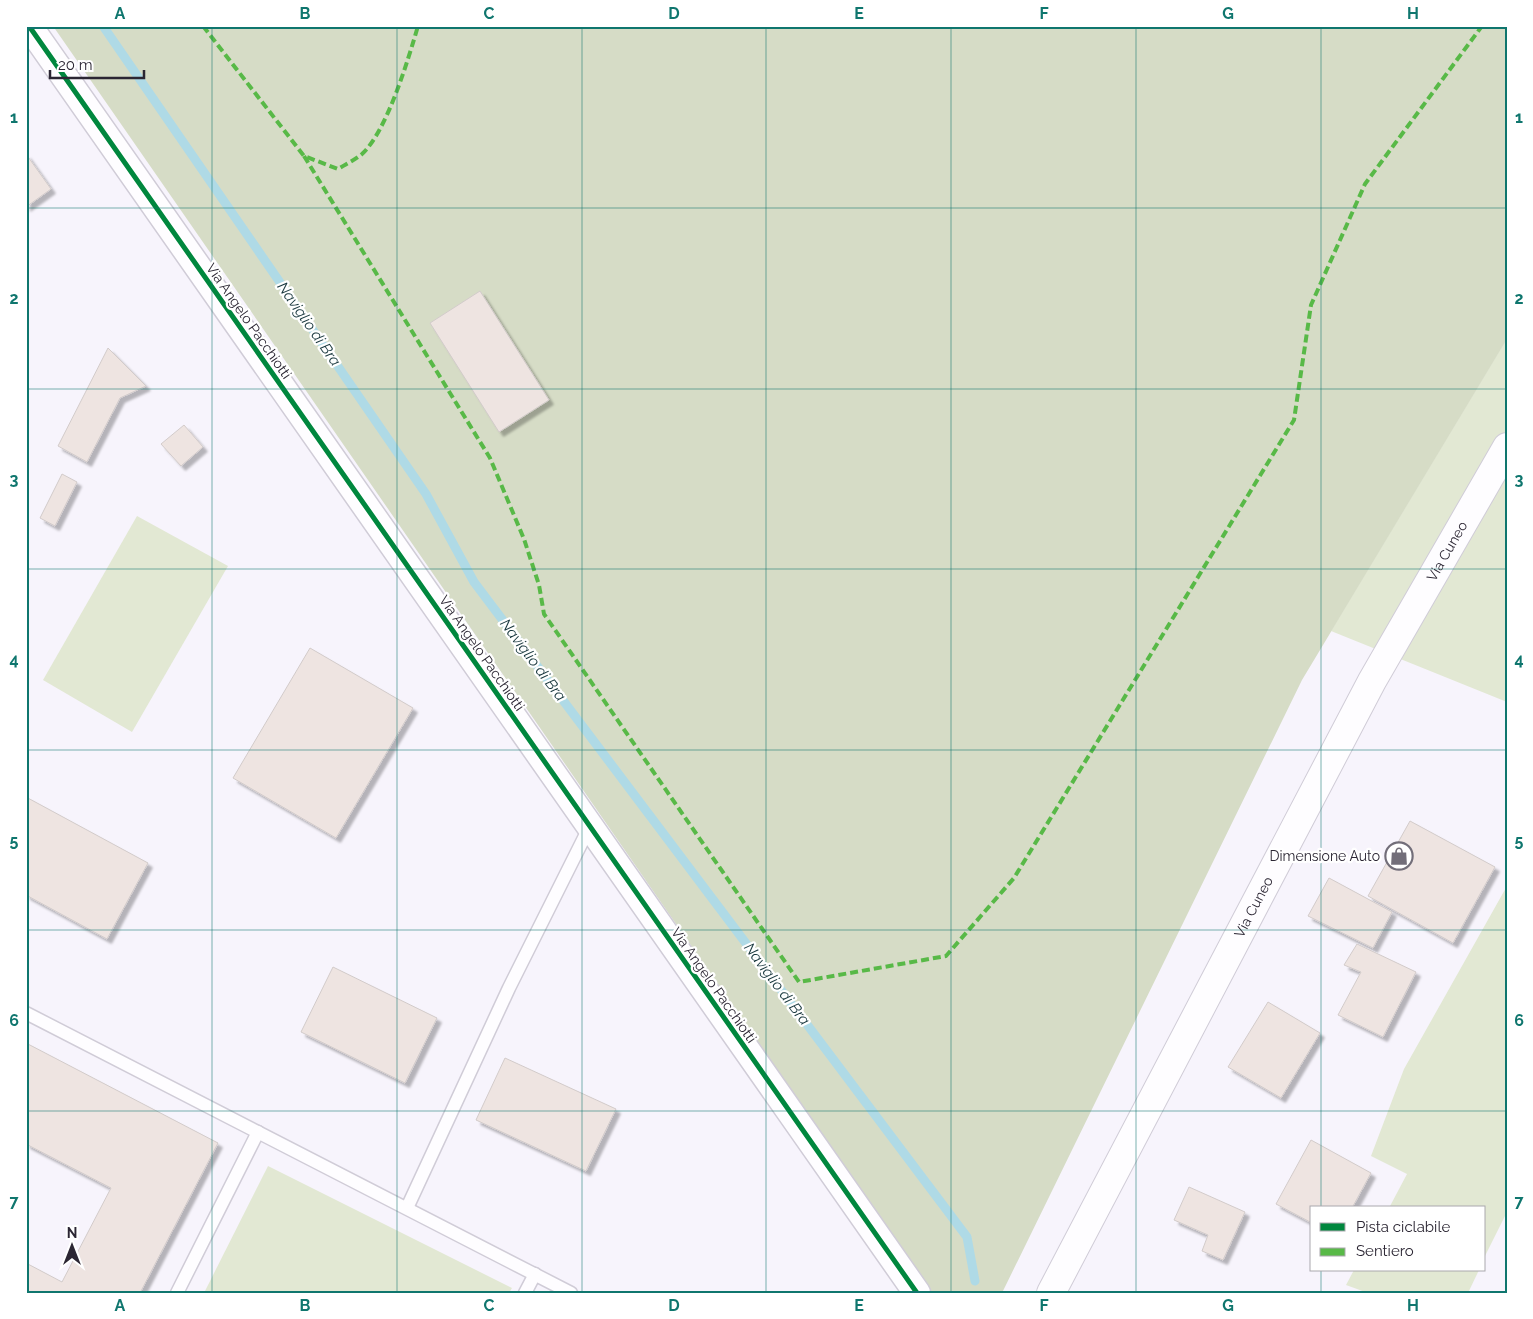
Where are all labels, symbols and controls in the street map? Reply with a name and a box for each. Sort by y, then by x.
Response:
text: A [115,4,126,23]
text: B [300,4,311,23]
text: C [484,4,495,23]
text: D [668,4,680,23]
text: E [854,4,864,23]
text: F [1039,4,1049,23]
text: G [1222,4,1234,23]
text: H [1407,4,1419,23]
scale bar [50,48,144,80]
text: 20 m [58,56,93,74]
text: 1 [10,108,18,127]
text: 1 [1515,108,1523,127]
street label: Via Angelo Pacchiotti [203,260,295,382]
water label: Naviglio di Bra [273,279,345,369]
text: 2 [9,289,19,308]
text: 2 [1514,289,1524,308]
text: 3 [10,470,19,489]
text: 3 [1515,470,1524,489]
street label: Via Cuneo [1423,518,1470,584]
street label: Via Angelo Pacchiotti [436,592,528,714]
water label: Naviglio di Bra [496,615,570,705]
text: 4 [9,650,19,669]
text: 4 [1514,650,1524,669]
text: 5 [10,831,19,850]
text: 5 [1515,831,1524,850]
shop icon: Dimensione Auto [1384,841,1414,871]
place label: Dimensione Auto [1270,848,1380,864]
street label: Via Cuneo [1231,874,1276,940]
street label: Via Angelo Pacchiotti [668,924,760,1046]
water label: Naviglio di Bra [740,939,814,1029]
text: 6 [9,1011,19,1030]
text: 6 [1514,1011,1524,1030]
text: 7 [10,1192,19,1211]
text: 7 [1515,1192,1524,1211]
legend [1310,1206,1486,1272]
text: Pista ciclabile [1356,1218,1450,1236]
north arrow [48,1222,98,1272]
text: N [67,1225,77,1241]
text: Sentiero [1356,1242,1414,1260]
text: A [115,1296,126,1315]
text: B [300,1296,311,1315]
text: C [484,1296,495,1315]
text: D [668,1296,680,1315]
text: E [854,1296,864,1315]
text: F [1039,1296,1049,1315]
text: G [1222,1296,1234,1315]
text: H [1407,1296,1419,1315]

